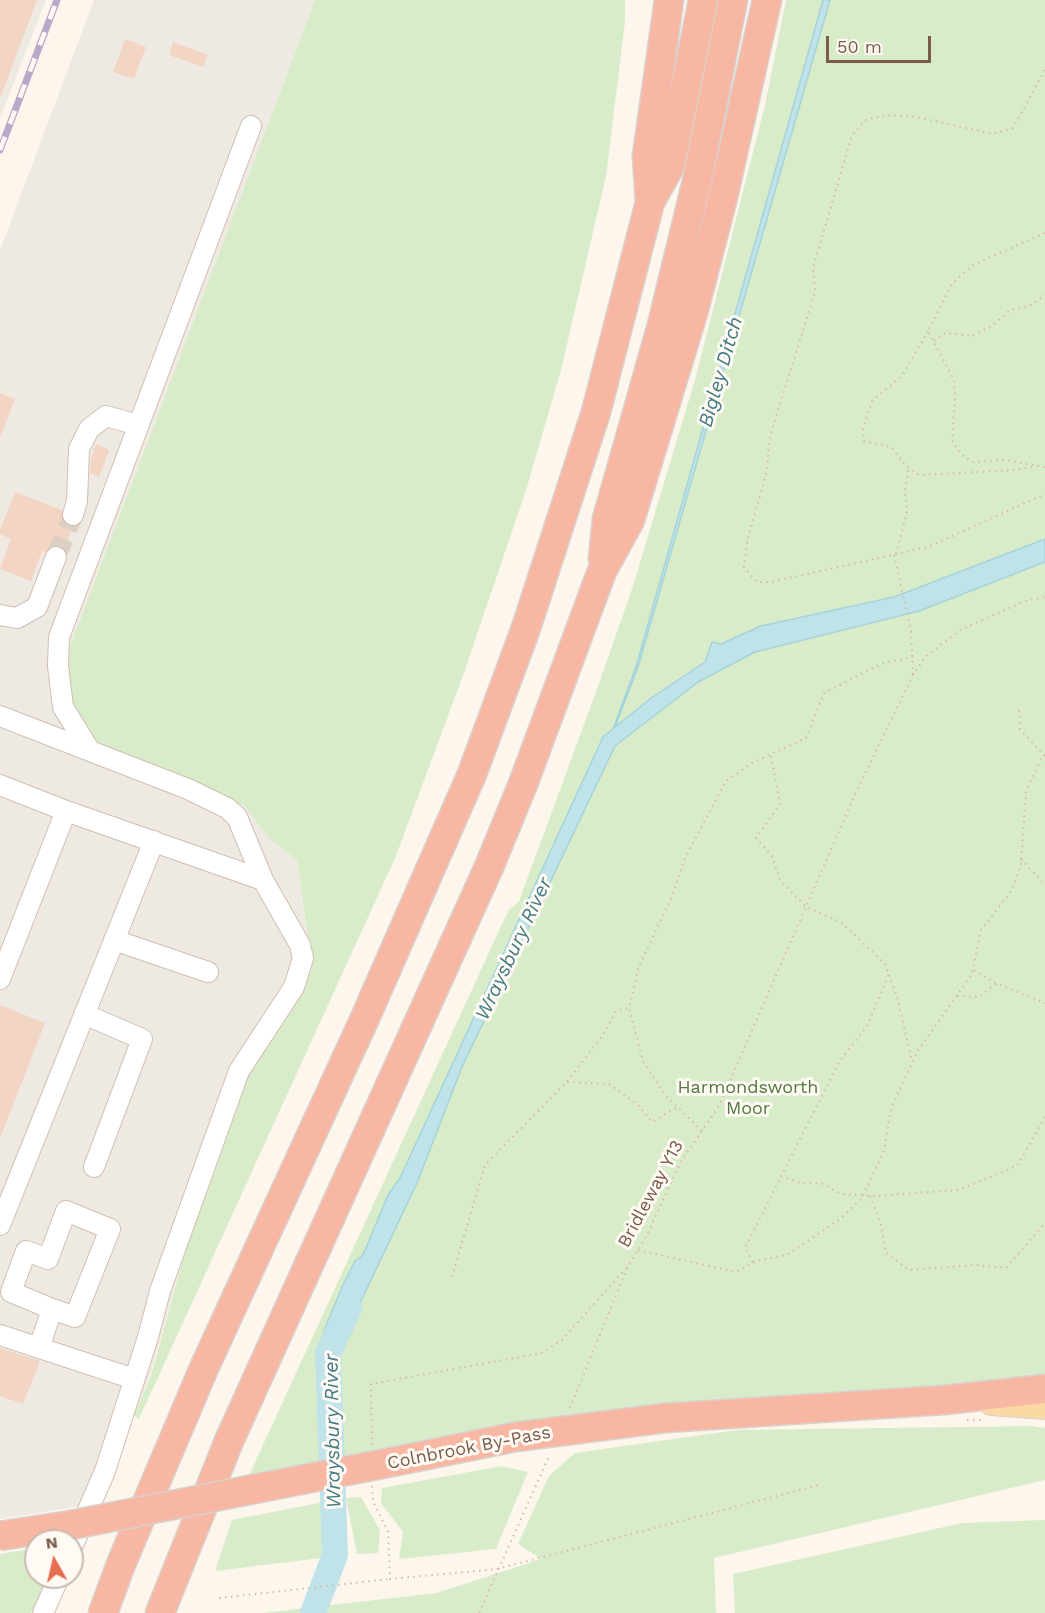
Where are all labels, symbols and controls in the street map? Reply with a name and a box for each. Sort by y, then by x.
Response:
scale bar [829,24,934,62]
text: 50 m [837,36,882,57]
water label: Bigley Ditch [694,314,748,430]
water label: Wraysbury River [470,874,558,1024]
park label: Harmondsworth Moor [677,1077,819,1120]
street label: Bridleway Y13 [614,1137,688,1251]
water label: Wraysbury River [320,1354,346,1508]
street label: Colnbrook By-Pass [385,1422,553,1474]
north arrow [24,1529,84,1589]
text: N [45,1532,59,1553]

